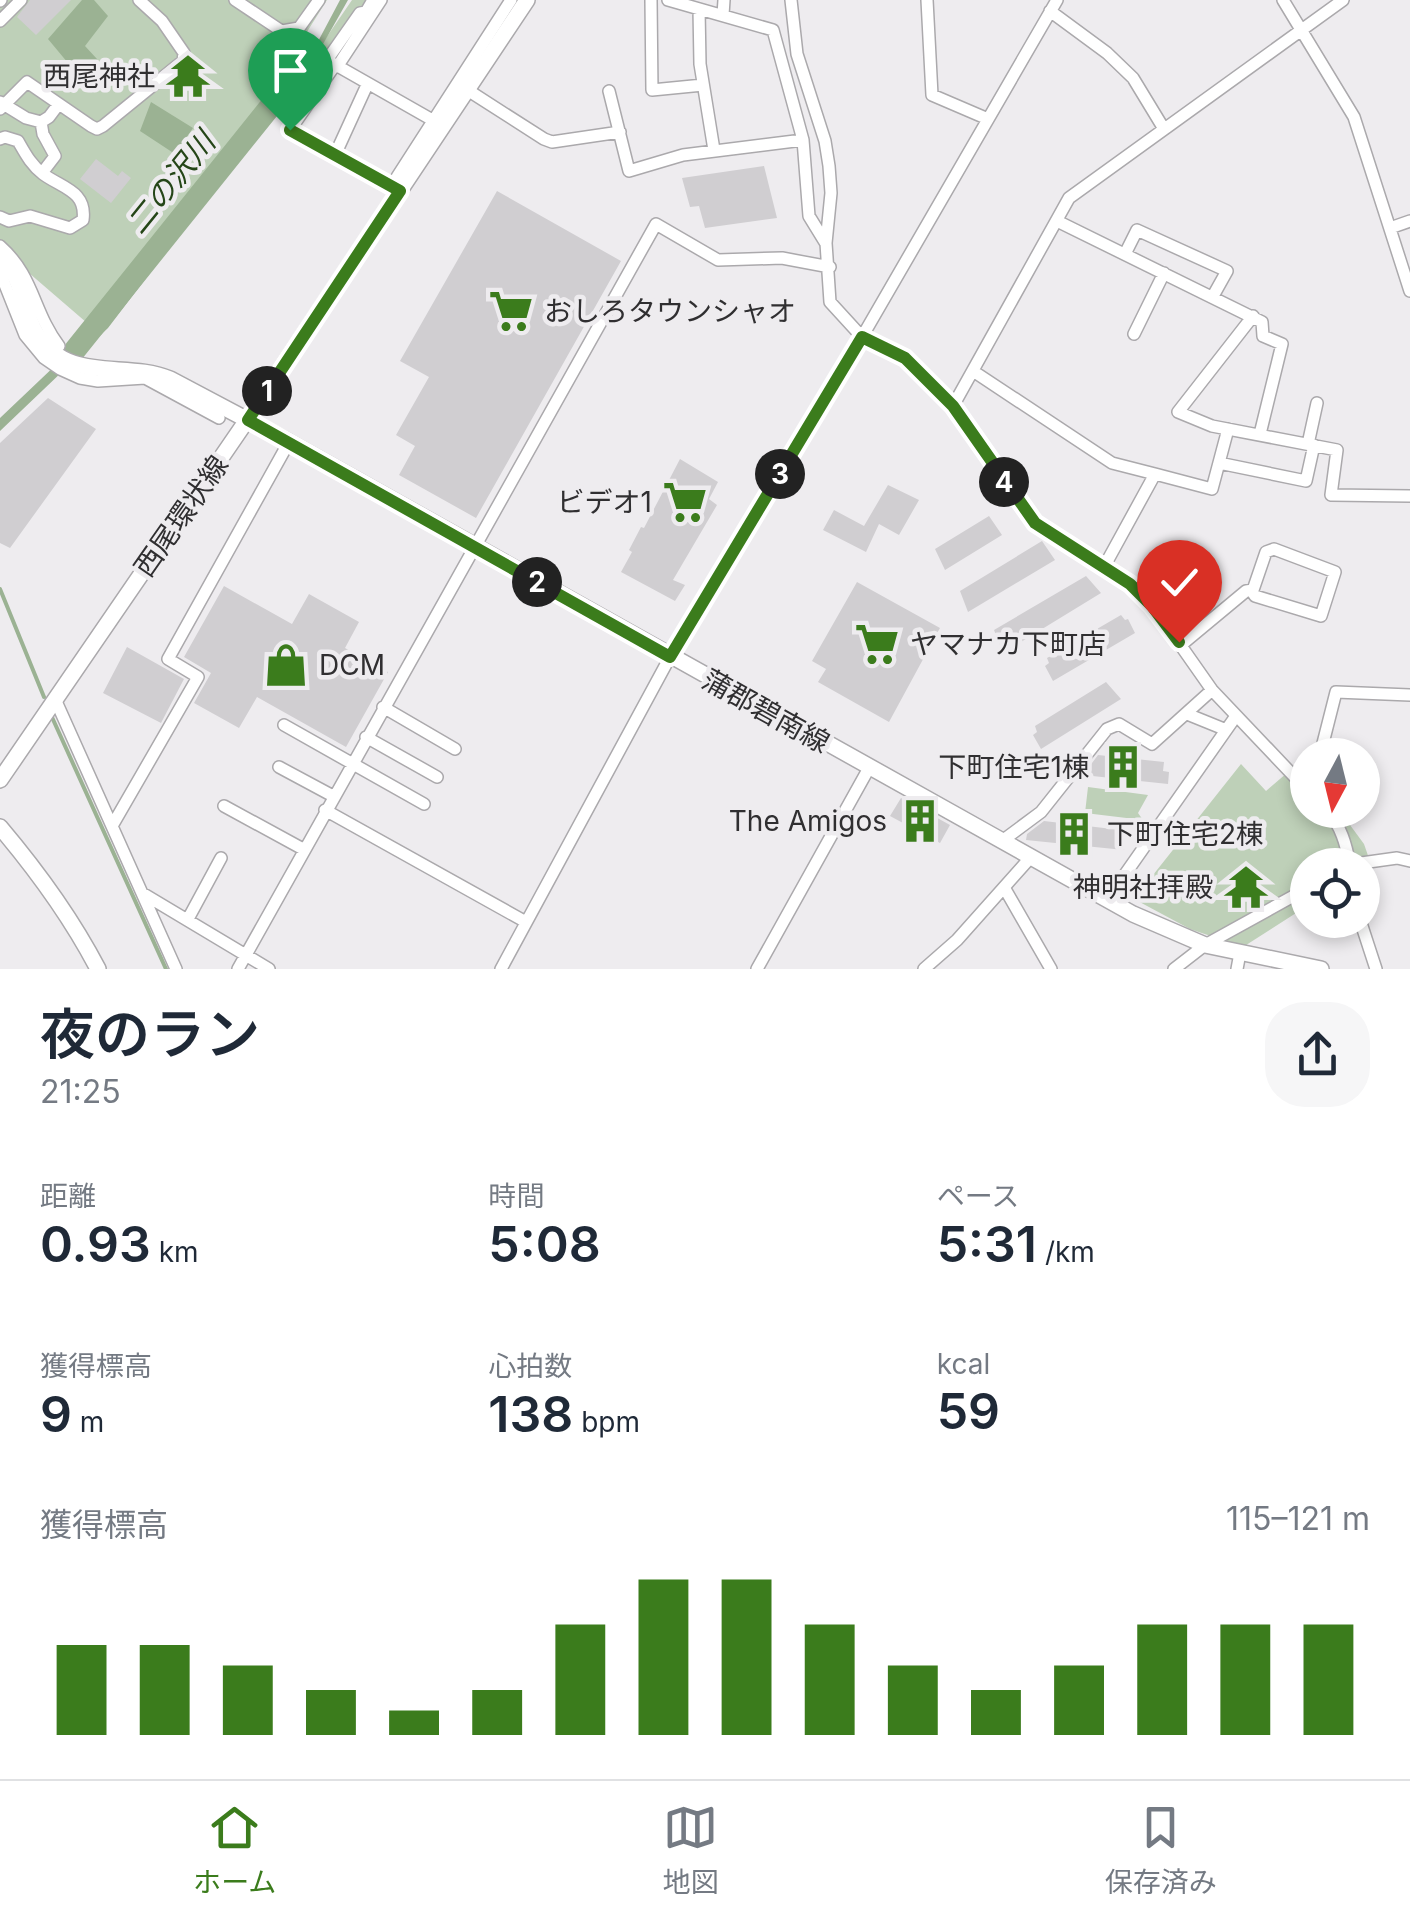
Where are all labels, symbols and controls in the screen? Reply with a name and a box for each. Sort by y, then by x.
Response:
pin [248,28,333,131]
icon: arrive [263,43,318,98]
temple icon: 西尾神社 [164,52,212,100]
place label: 西尾神社 [43,59,155,93]
water label: 二の沢川 [118,122,224,240]
supermarket icon: おしろタウンシャオ [487,287,535,335]
place label: おしろタウンシャオ [544,294,796,328]
pin: 1 [242,366,292,416]
text: 1 [261,374,273,408]
street label: 西尾環状線 [127,449,235,583]
pin: 3 [755,449,805,499]
text: 3 [771,457,789,491]
pin: 4 [979,457,1029,507]
text: 4 [995,465,1013,499]
supermarket icon: ビデオ1 [661,478,709,526]
place label: ビデオ1 [557,485,652,519]
pin [1137,540,1222,643]
icon: check [1152,555,1207,610]
pin: 2 [512,557,562,607]
text: 2 [528,565,546,599]
supermarket icon: ヤマナカ下町店 [853,620,901,668]
place label: ヤマナカ下町店 [910,627,1106,661]
shop icon: DCM [262,641,310,689]
place label: DCM [319,648,385,682]
street label: 蒲郡碧南線 [697,662,835,760]
north arrow [1290,738,1380,828]
map controls [1290,738,1380,938]
building icon: 下町住宅1棟 [1099,743,1147,791]
place label: 下町住宅1棟 [939,750,1090,784]
building icon: The Amigos [896,797,944,845]
place label: The Amigos [729,804,887,838]
building icon: 下町住宅2棟 [1050,810,1098,858]
place label: 下町住宅2棟 [1107,817,1264,851]
button: locate [1290,848,1380,938]
temple icon: 神明社拝殿 [1222,863,1270,911]
place label: 神明社拝殿 [1073,870,1213,904]
text: 夜のラン [40,1001,260,1067]
button: share [1265,1002,1370,1107]
text: 21:25 [40,1072,121,1111]
text: 距離 [40,1179,96,1213]
text: 時間 [488,1179,544,1213]
text: ペース [937,1179,1019,1213]
text: 0.93 [40,1214,151,1274]
text: 5:08 [488,1214,601,1274]
text: 5:31 [937,1214,1037,1274]
text: km [151,1235,199,1269]
text: /km [1037,1235,1095,1269]
text: kcal [937,1347,990,1381]
text: 獲得標高 [40,1349,152,1383]
text: 心拍数 [488,1349,572,1383]
text: 59 [937,1381,1000,1441]
text: 9 [40,1384,72,1444]
text: 138 [488,1384,573,1444]
text: m [72,1405,104,1439]
text: bpm [573,1405,640,1439]
text: 115–121 m [1226,1499,1370,1538]
text: 獲得標高 [40,1505,168,1544]
tab: ホーム [193,1800,276,1900]
tab: 地図 [663,1800,719,1900]
tab: 保存済み [1105,1800,1217,1900]

